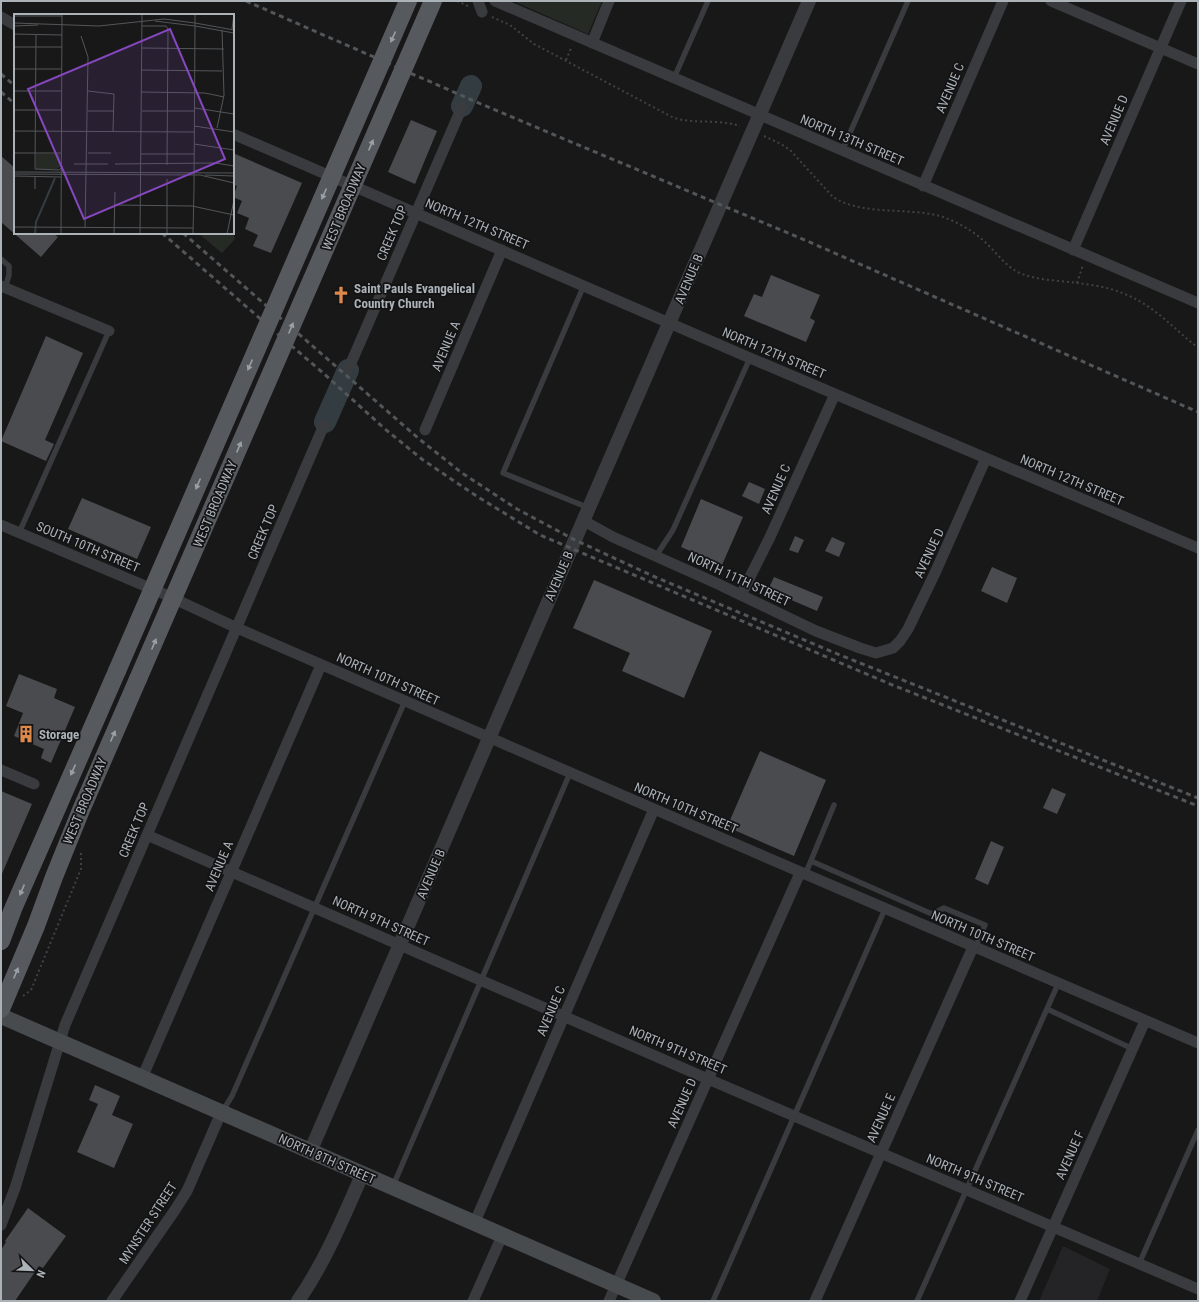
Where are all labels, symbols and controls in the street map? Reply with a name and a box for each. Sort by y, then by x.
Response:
inset map [14,14,234,234]
one-way arrow [390,31,396,42]
street label: AVENUE C [933,61,967,115]
street label: AVENUE D [1097,93,1131,147]
street label: NORTH 13TH STREET [798,111,906,169]
one-way arrow [368,138,374,150]
street label: WEST BROADWAY [319,161,369,253]
one-way arrow [321,189,327,200]
street label: NORTH 12TH STREET [423,195,531,253]
street label: CREEK TOP [374,203,410,263]
street label: AVENUE B [672,252,706,306]
place label: Saint Pauls Evangelical Country Church [354,281,475,311]
church icon: Saint Pauls Evangelical Country Church [331,285,351,305]
street label: AVENUE A [429,318,463,373]
one-way arrow [288,322,294,334]
street label: NORTH 12TH STREET [720,324,828,382]
one-way arrow [247,359,253,371]
one-way arrow [236,442,242,453]
street label: NORTH 12TH STREET [1018,451,1126,509]
street label: WEST BROADWAY [190,458,240,550]
street label: AVENUE C [758,462,794,516]
one-way arrow [195,479,201,490]
street label: CREEK TOP [245,502,281,562]
street label: SOUTH 10TH STREET [34,518,142,576]
street label: AVENUE D [911,526,947,580]
street label: AVENUE B [542,549,576,603]
street label: NORTH 11TH STREET [686,549,793,609]
one-way arrow [151,638,157,649]
street label: NORTH 10TH STREET [334,650,442,709]
building icon: Storage [16,724,36,744]
place label: Storage [39,727,79,742]
one-way arrow [110,730,117,742]
street label: WEST BROADWAY [60,755,110,847]
one-way arrow [70,765,76,776]
street label: NORTH 10TH STREET [632,779,740,837]
street label: CREEK TOP [116,800,152,860]
street label: AVENUE A [202,838,236,893]
street label: AVENUE B [414,847,448,901]
one-way arrow [18,884,24,896]
street label: NORTH 9TH STREET [330,893,432,949]
street label: NORTH 10TH STREET [929,907,1037,965]
one-way arrow [13,967,19,978]
street label: AVENUE C [534,984,568,1038]
street label: NORTH 9TH STREET [627,1023,729,1077]
street label: AVENUE D [664,1076,700,1130]
street label: AVENUE E [864,1091,898,1145]
street label: AVENUE F [1053,1128,1087,1182]
street label: NORTH 8TH STREET [276,1131,378,1187]
street label: NORTH 9TH STREET [924,1151,1026,1205]
street label: MYNSTER STREET [116,1179,180,1267]
north arrow [12,1250,52,1290]
text: N [33,1268,48,1280]

